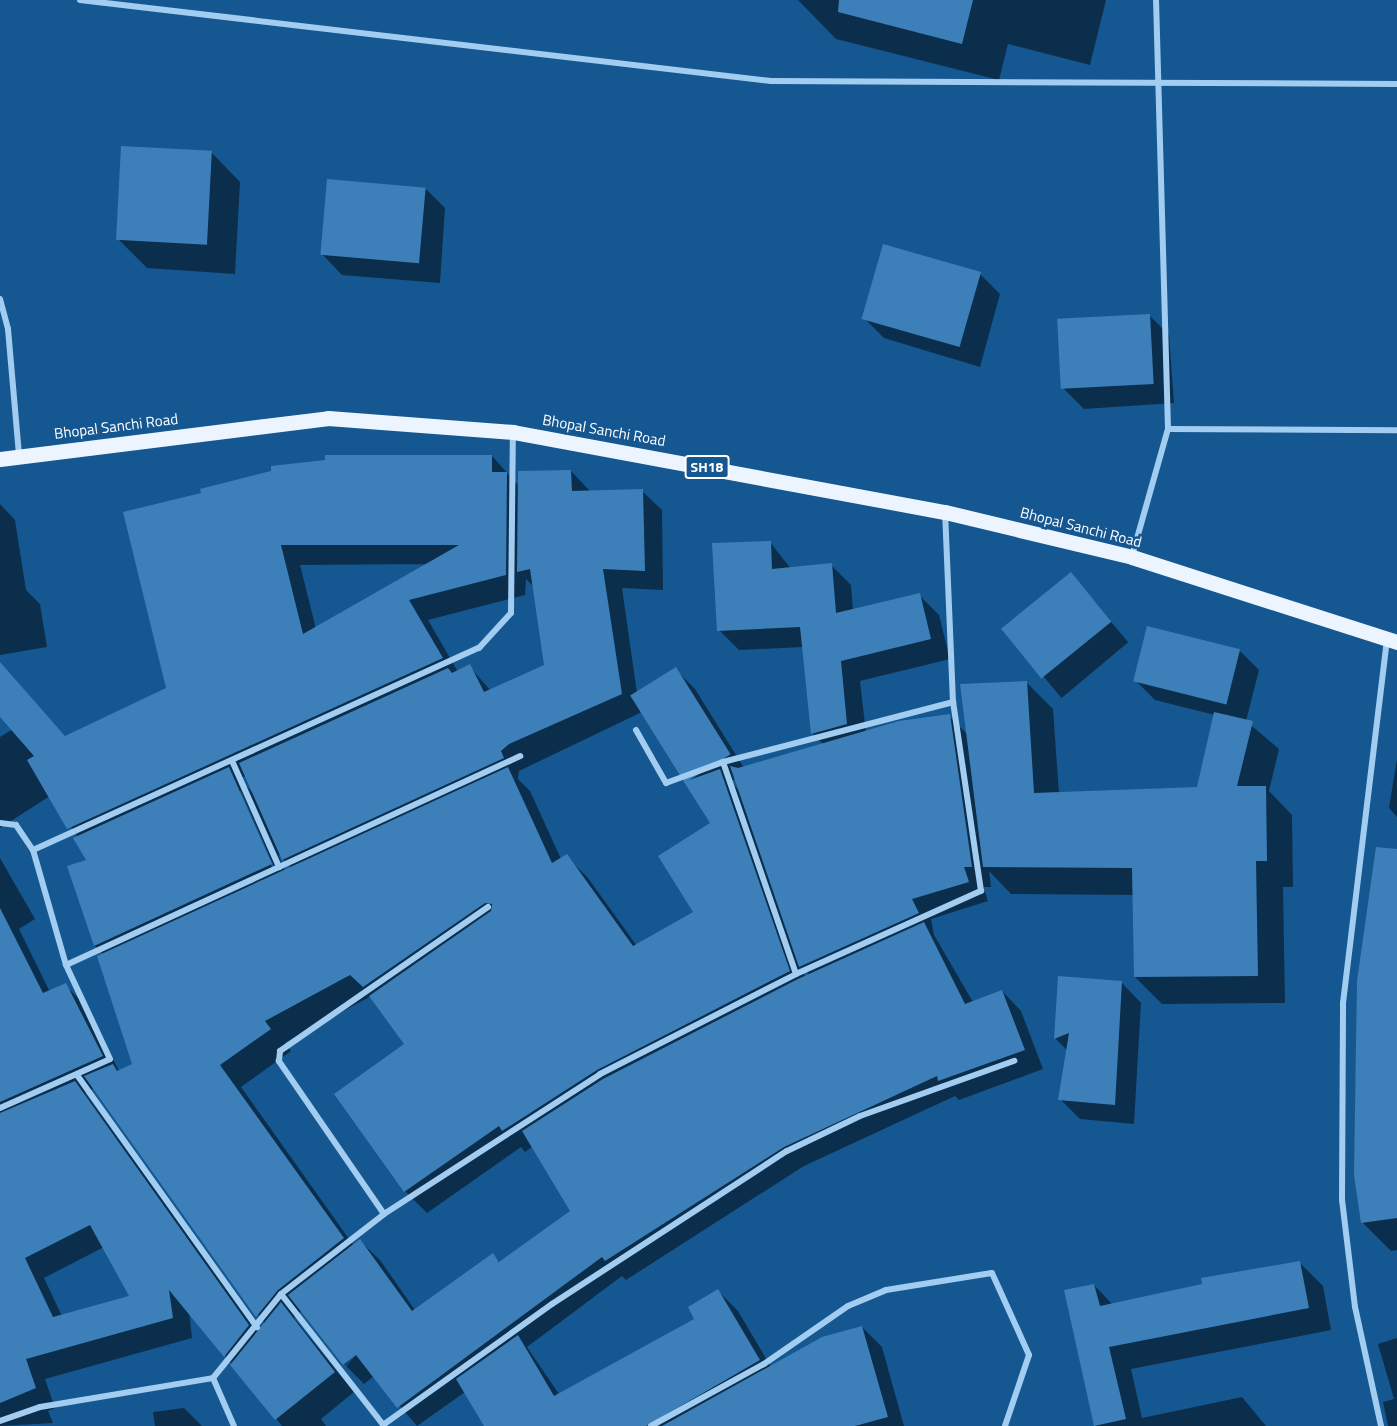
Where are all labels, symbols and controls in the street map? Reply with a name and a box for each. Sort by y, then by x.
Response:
street label: Bhopal Sanchi Road [53,409,179,443]
street label: Bhopal Sanchi Road [541,410,667,450]
road number: SH18 [684,456,730,478]
street label: Bhopal Sanchi Road [1018,503,1144,551]

